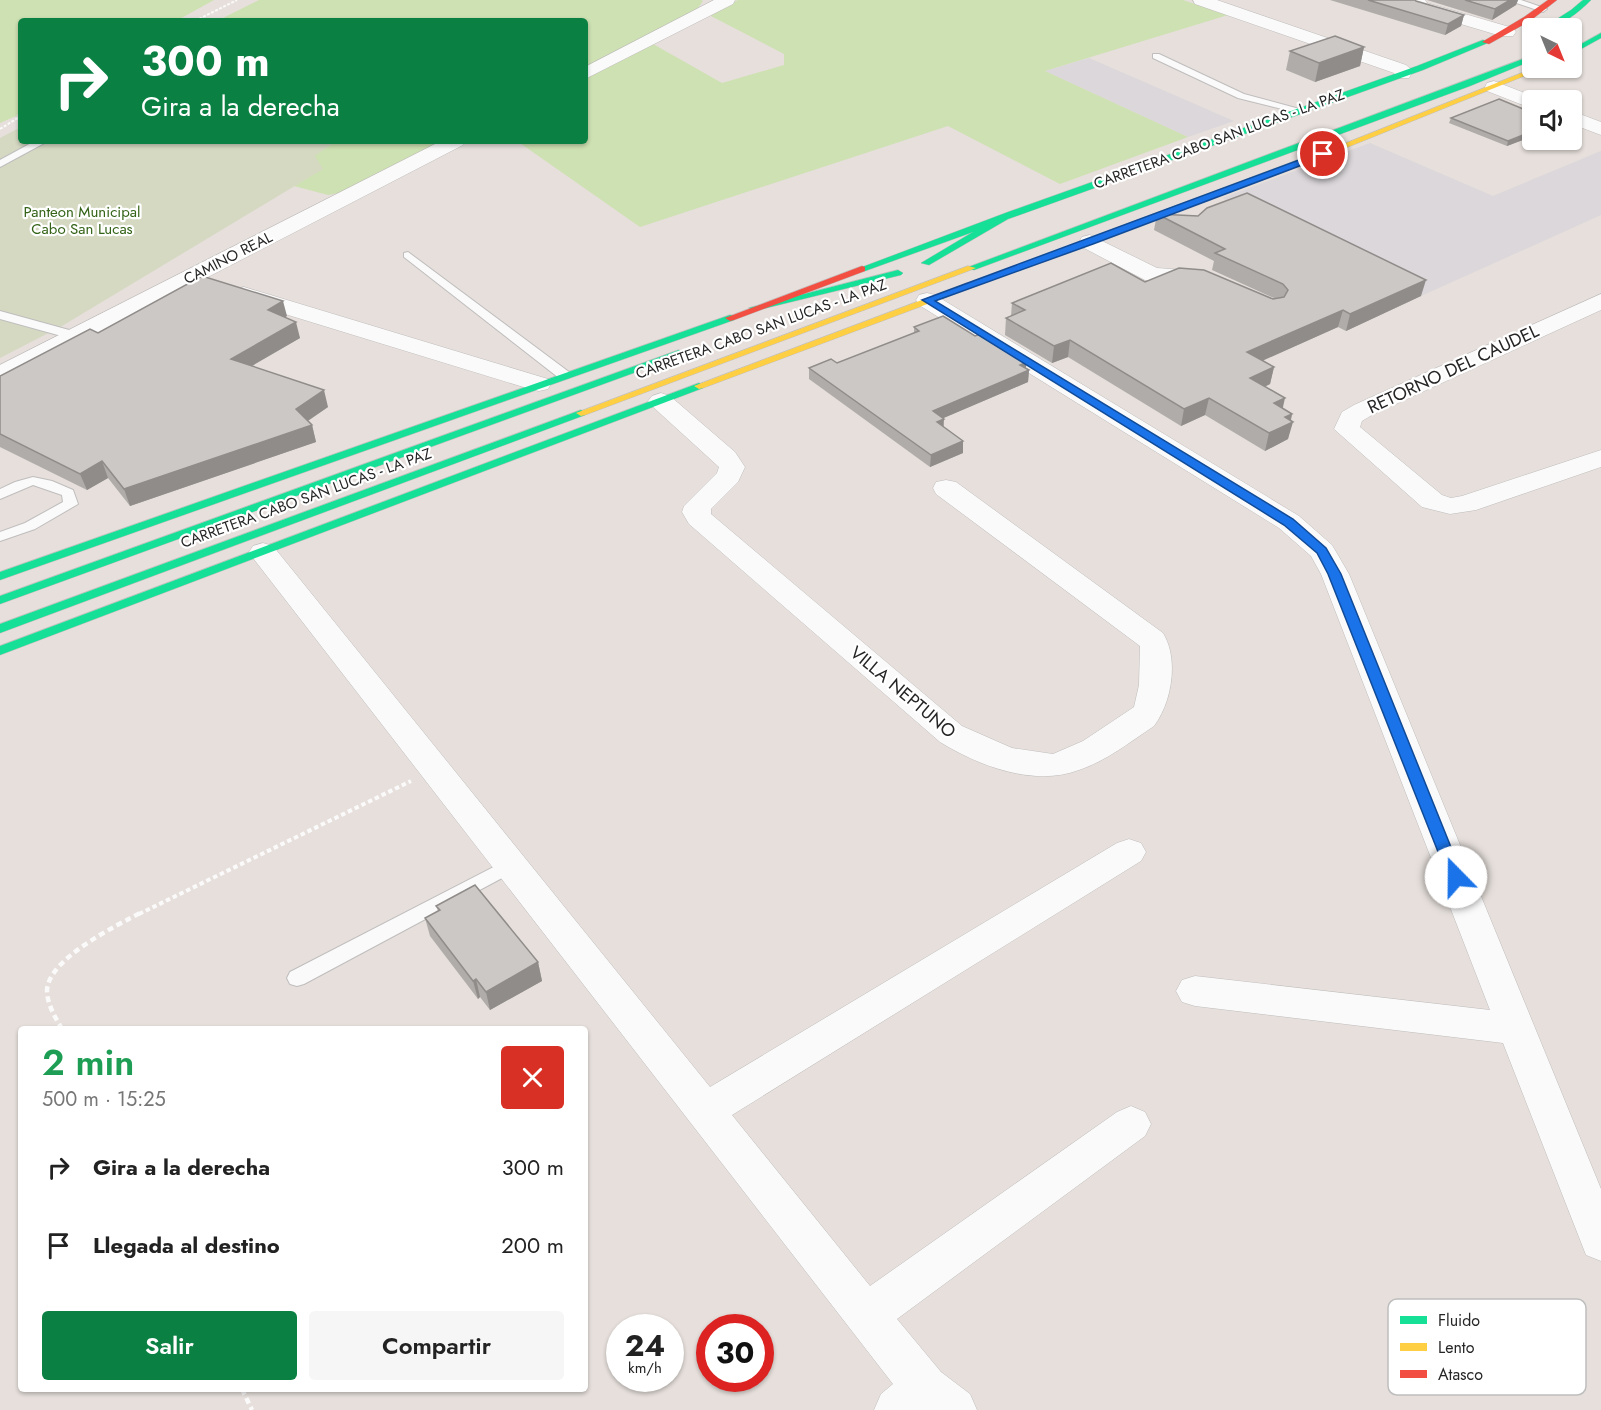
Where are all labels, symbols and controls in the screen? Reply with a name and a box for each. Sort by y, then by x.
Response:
north arrow [1522,18,1582,78]
map controls [1522,18,1582,150]
text: 300 m [141,31,270,92]
icon: right [42,42,120,120]
street label: CARRETERA CABO SAN LUCAS - LA PAZ [1091,83,1347,195]
text: Gira a la derecha [141,87,340,126]
button: sound [1522,90,1582,150]
pin [1297,128,1348,179]
icon: arrive [1306,137,1339,170]
park label: Panteon Municipal Cabo San Lucas [24,201,140,240]
street label: CAMINO REAL [180,226,276,290]
street label: CARRETERA CABO SAN LUCAS - LA PAZ [633,273,889,385]
street label: RETORNO DEL CAUDEL [1363,318,1543,420]
street label: CARRETERA CABO SAN LUCAS - LA PAZ [178,442,434,554]
street label: VILLA NEPTUNO [844,640,962,744]
position arrow [1424,845,1488,909]
text: 2 min [42,1036,134,1088]
button: close [501,1046,564,1109]
text: 500 m · 15:25 [42,1085,166,1114]
icon: right [42,1151,75,1184]
text: Gira a la derecha [93,1151,270,1183]
text: 300 m [502,1151,564,1183]
icon: arrive [42,1229,75,1262]
text: Llegada al destino [93,1229,280,1261]
text: 200 m [501,1229,564,1261]
legend [1388,1299,1586,1395]
text: Fluido [1438,1309,1480,1332]
button: Salir [42,1311,297,1380]
button: Compartir [309,1311,564,1380]
speed limit sign: 30 [696,1314,774,1392]
text: 24 [625,1324,665,1367]
text: Lento [1438,1336,1475,1359]
text: km/h [628,1357,662,1379]
text: Atasco [1438,1363,1483,1386]

